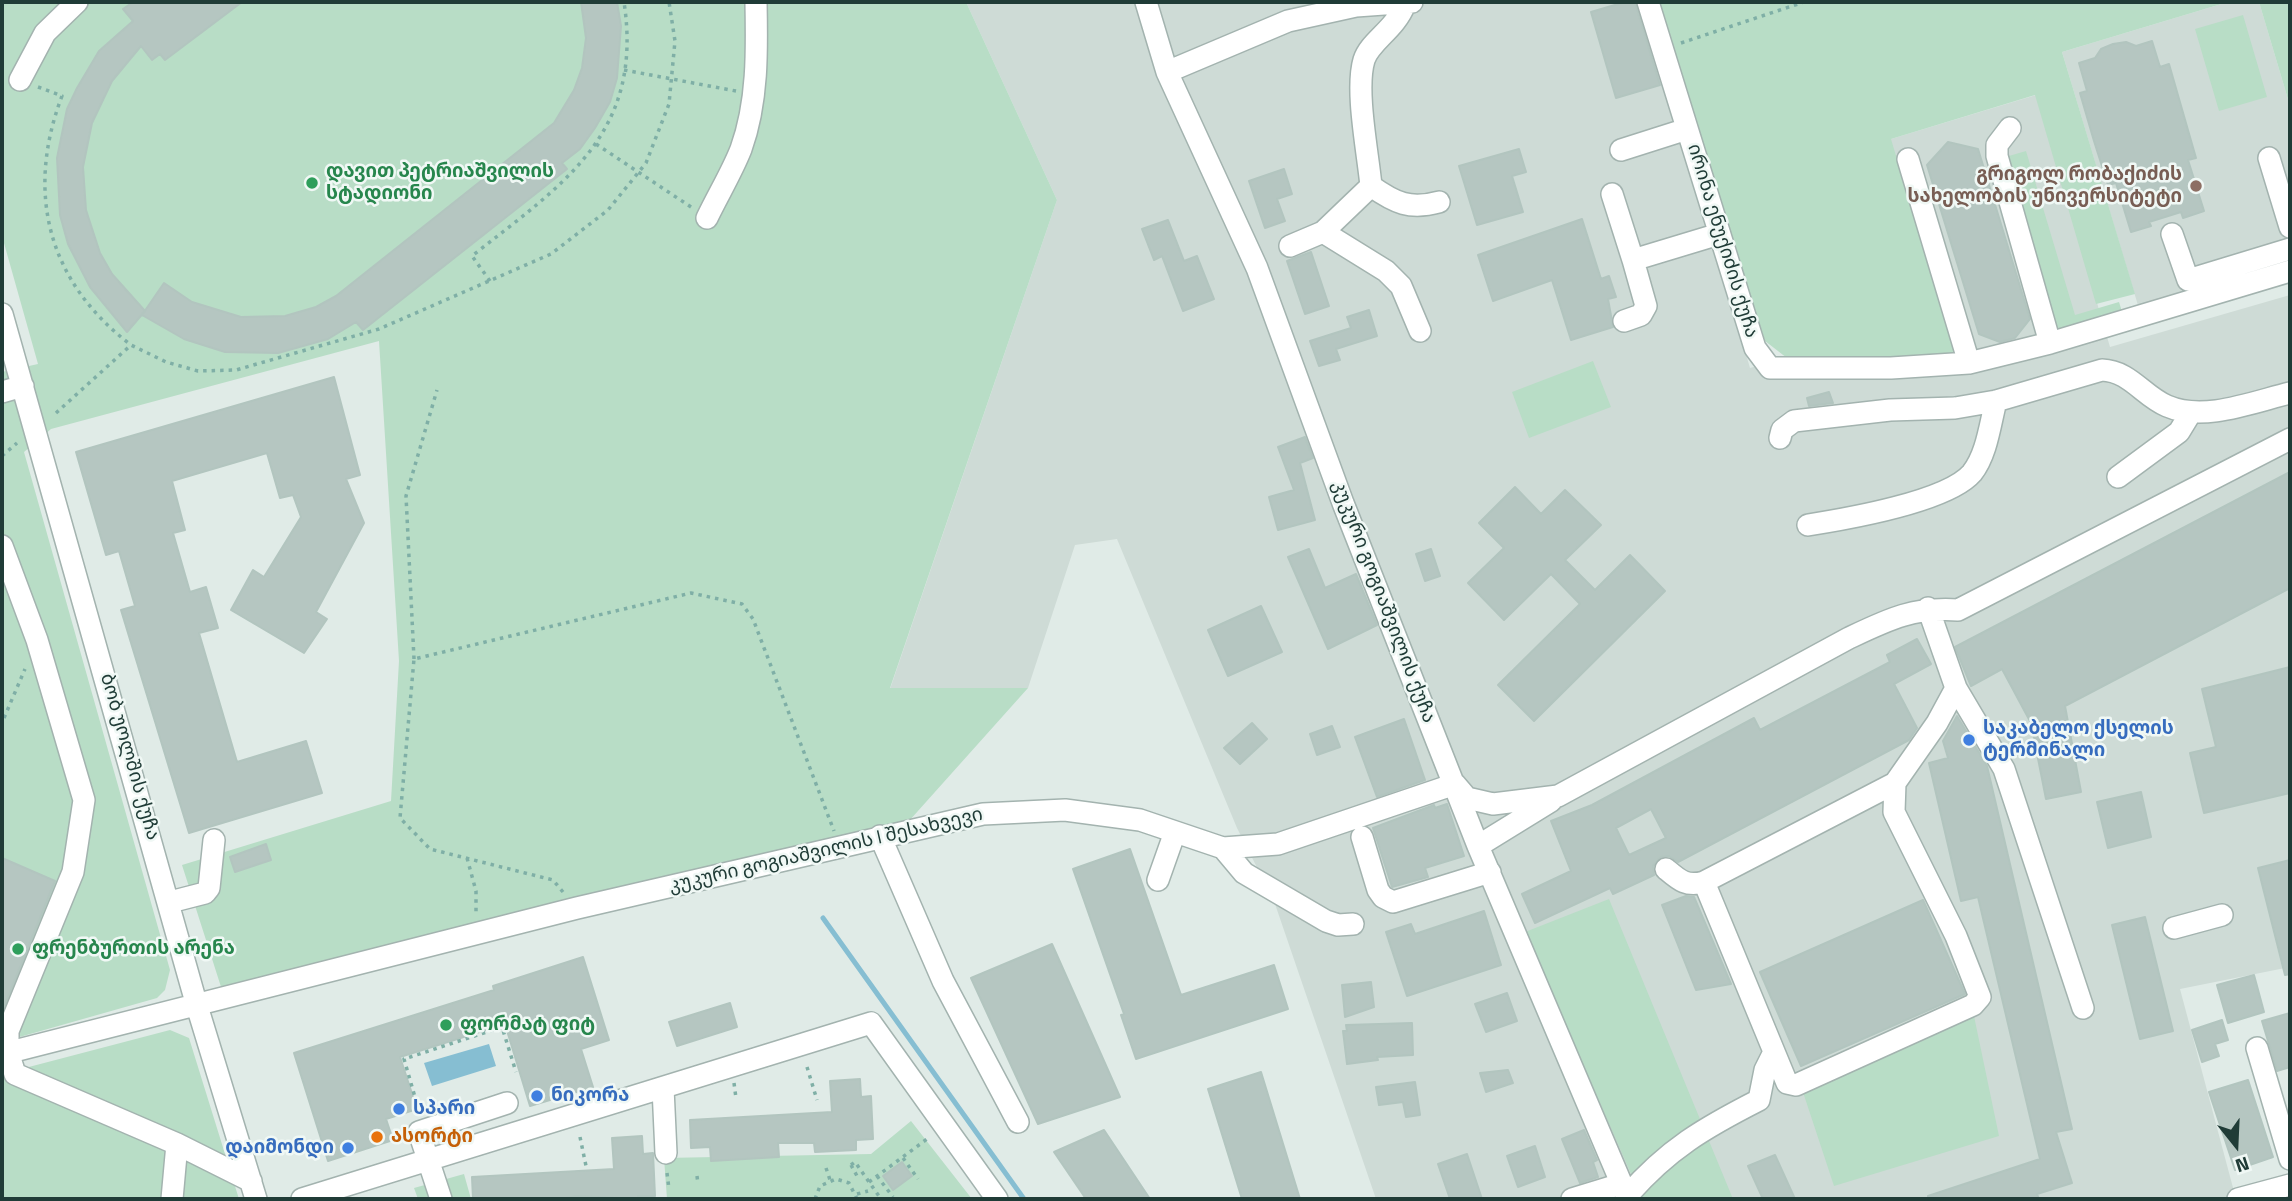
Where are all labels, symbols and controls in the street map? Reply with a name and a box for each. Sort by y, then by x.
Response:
street label: ირინა ენუქიძის ქუჩა [1682,141,1762,341]
place label: დავით პეტრიაშვილის სტადიონი [326,161,554,205]
place label: გრიგოლ რობაქიძის სახელობის უნივერსიტეტი [1908,164,2182,208]
marker: დავით პეტრიაშვილის სტადიონი [304,175,320,191]
marker: გრიგოლ რობაქიძის სახელობის უნივერსიტეტი [2188,178,2204,194]
street label: კუკური გოგიაშვილის ქუჩა [1326,478,1440,726]
street label: ბობ უოლშის ქუჩა [94,671,164,843]
place label: საკაბელო ქსელის ტერმინალი [1983,718,2174,762]
marker: საკაბელო ქსელის ტერმინალი [1961,732,1977,748]
street label: კუკური გოგიაშვილის I შესახვევი [667,804,985,898]
place label: ფრენბურთის არენა [32,938,235,960]
marker: ფრენბურთის არენა [10,941,26,957]
place label: ფორმატ ფიტ [460,1014,595,1036]
marker: ფორმატ ფიტ [438,1017,454,1033]
place label: ნიკორა [551,1085,629,1107]
marker: ნიკორა [529,1088,545,1104]
place label: სპარი [413,1098,475,1120]
marker: სპარი [391,1101,407,1117]
north arrow [2201,1110,2271,1180]
place label: ასორტი [391,1126,473,1148]
marker: ასორტი [369,1129,385,1145]
place label: დაიმონდი [225,1137,334,1159]
marker: დაიმონდი [340,1140,356,1156]
text: N [2232,1150,2253,1181]

